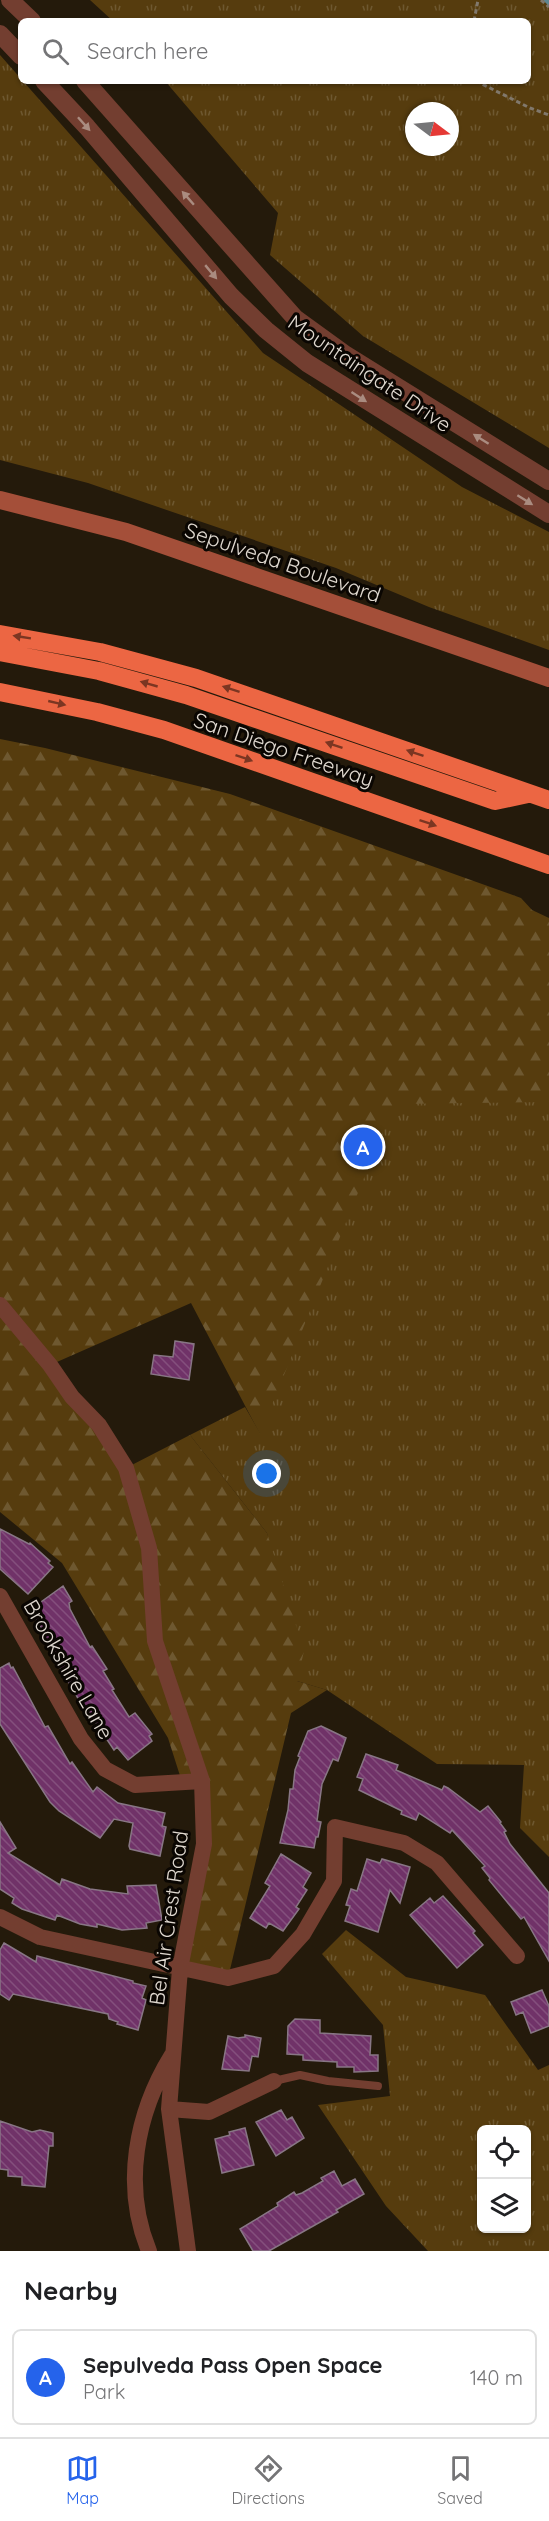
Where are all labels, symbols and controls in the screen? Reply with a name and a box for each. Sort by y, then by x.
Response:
search box [18,18,531,84]
icon: search [39,35,72,68]
text: Search here [87,37,208,65]
north arrow [405,102,459,156]
one-way arrow [77,116,90,131]
one-way arrow [181,190,194,206]
one-way arrow [204,264,217,279]
street label: Mountaingate Drive [283,309,457,437]
one-way arrow [351,391,367,402]
one-way arrow [473,434,490,445]
one-way arrow [517,494,533,505]
street label: Sepulveda Boulevard [182,516,384,608]
one-way arrow [12,633,31,642]
one-way arrow [140,679,158,689]
one-way arrow [222,684,240,694]
one-way arrow [48,698,67,708]
street label: San Diego Freeway [191,706,377,792]
one-way arrow [325,739,343,749]
one-way arrow [406,748,424,758]
one-way arrow [235,754,253,764]
one-way arrow [419,818,437,828]
pin: A [344,1124,382,1170]
your location [252,1459,281,1488]
street label: Brookshire Lane [18,1594,120,1744]
street label: Bel Air Crest Road [143,1829,193,2007]
map controls [477,2125,531,2233]
button: locate [477,2125,531,2179]
button: layers [477,2179,531,2233]
text: Nearby [24,2274,118,2307]
text: Sepulveda Pass Open Space [83,2351,383,2379]
text: A [39,2365,52,2390]
text: 140 m [470,2365,523,2390]
text: Park [83,2379,125,2404]
tab: Map [66,2452,99,2508]
tab: Directions [232,2452,305,2508]
tab: Saved [437,2452,483,2508]

